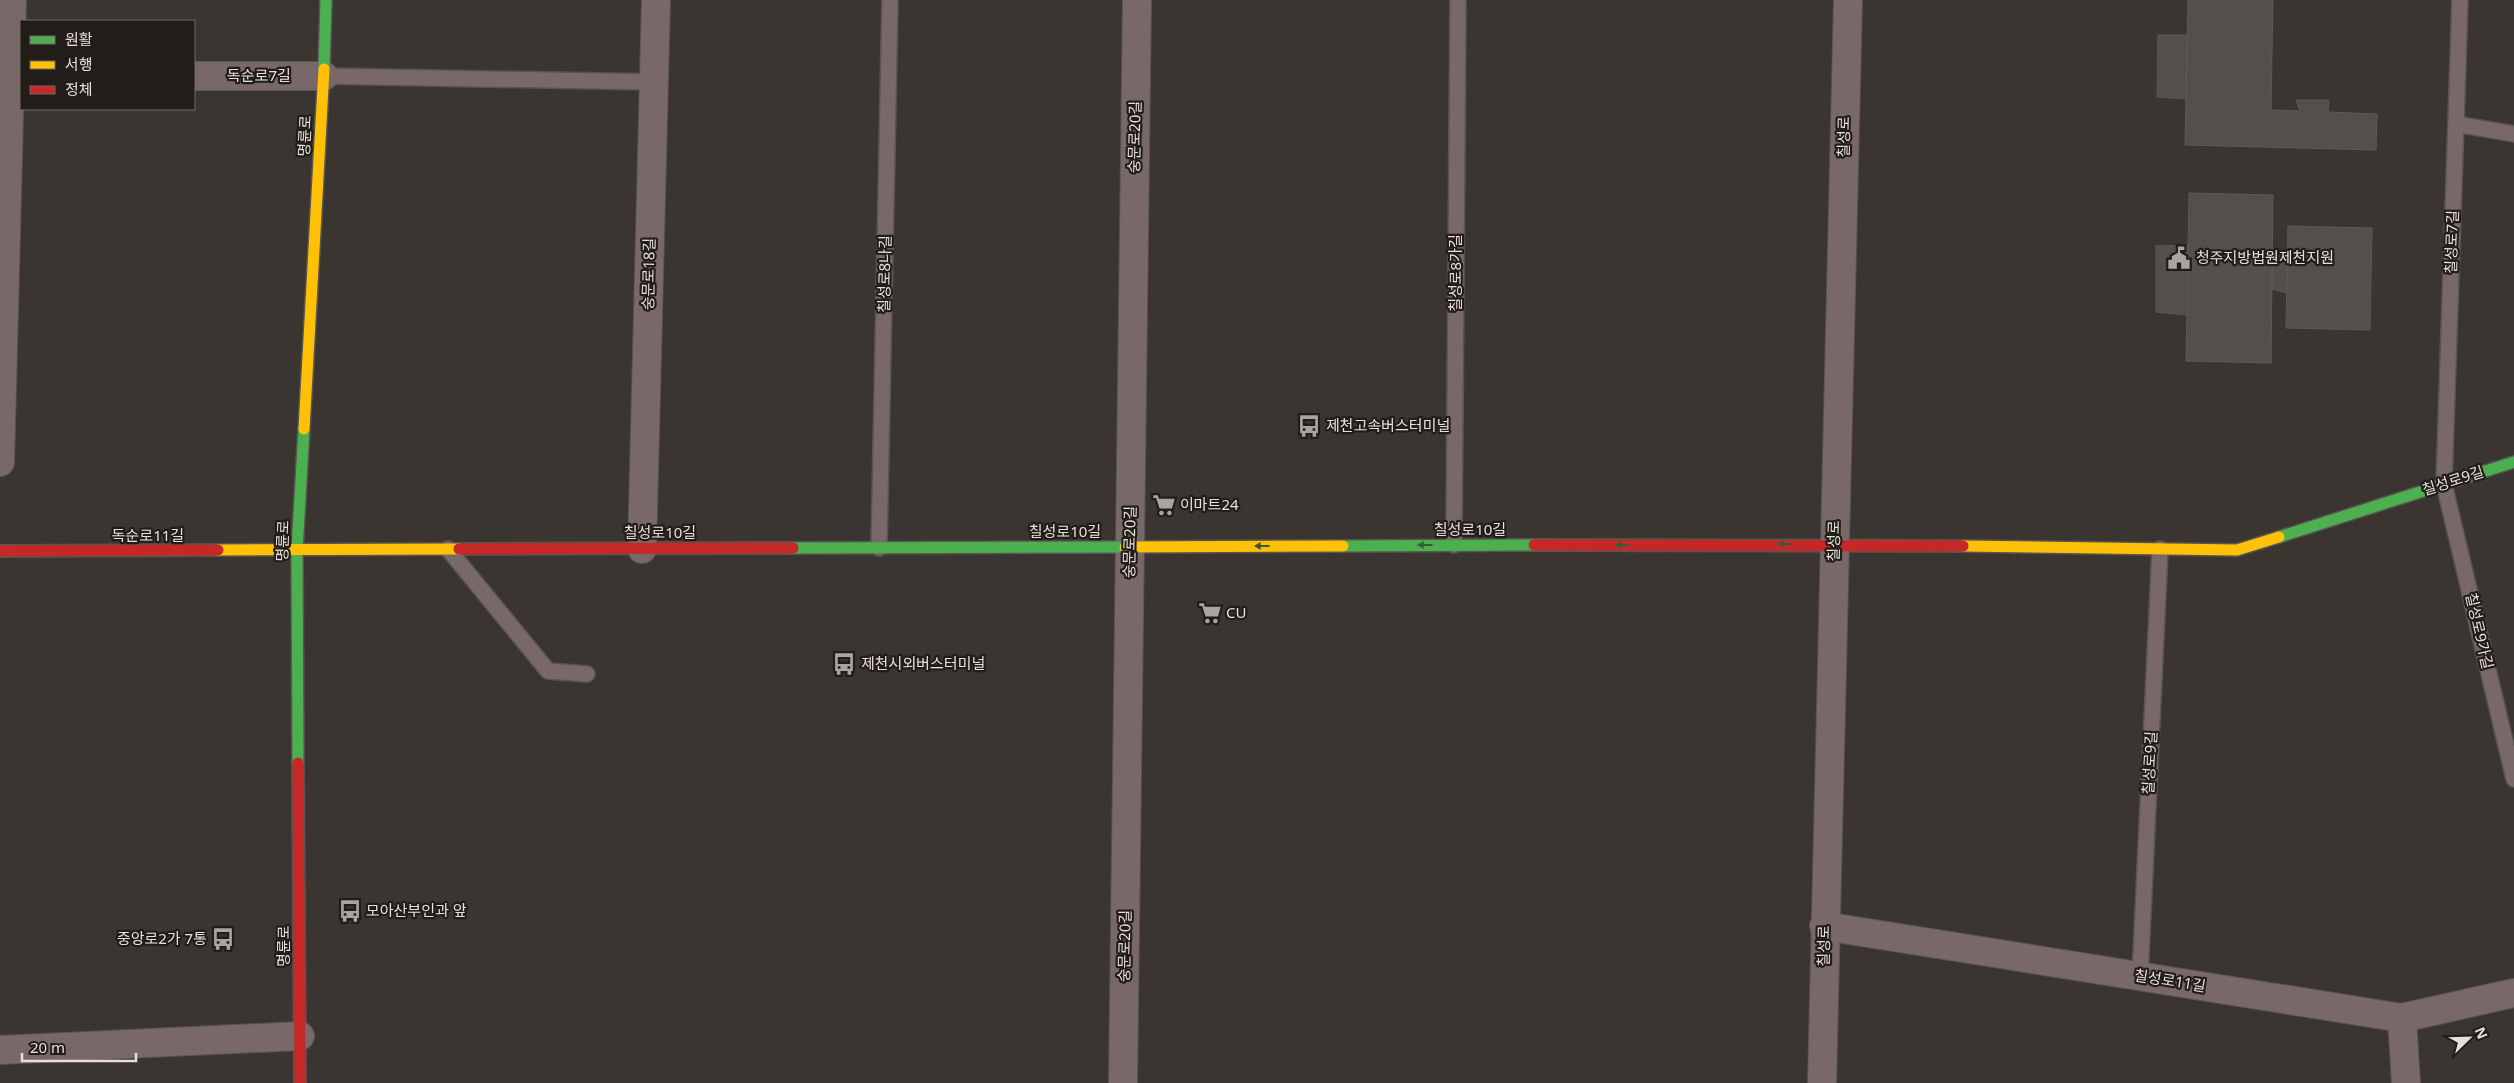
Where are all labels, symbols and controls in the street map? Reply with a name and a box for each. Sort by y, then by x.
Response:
legend [20,20,195,110]
text: 원활 [65,29,93,49]
text: 서행 [65,54,93,74]
street label: 독순로7길 [227,65,291,85]
text: 정체 [65,79,93,99]
street label: 숭문로20길 [1123,101,1145,173]
street label: 명륜로 [293,115,315,157]
street label: 칠성로 [1833,116,1853,158]
street label: 칠성로7길 [2440,210,2462,274]
street label: 칠성로8가길 [1445,234,1465,312]
street label: 칠성로8나길 [873,235,895,313]
street label: 숭문로18길 [637,238,659,310]
public building icon: 청주지방법원제천지원 [2166,245,2192,271]
place label: 청주지방법원제천지원 [2196,247,2334,267]
bus stop icon: 제천고속버스터미널 [1296,413,1322,439]
place label: 제천고속버스터미널 [1326,415,1450,435]
street label: 칠성로9길 [2419,461,2486,499]
supermarket icon: 이마트24 [1151,492,1177,518]
place label: 이마트24 [1180,494,1239,514]
street label: 숭문로20길 [1118,506,1140,578]
street label: 칠성로10길 [1434,519,1506,539]
street label: 명륜로 [271,520,293,562]
street label: 칠성로 [1823,520,1843,562]
street label: 칠성로10길 [1029,521,1101,541]
street label: 칠성로10길 [624,522,696,542]
street label: 독순로11길 [112,525,184,545]
one-way arrow [1777,540,1793,548]
one-way arrow [1417,541,1433,549]
one-way arrow [1614,541,1630,549]
one-way arrow [1254,542,1270,550]
street label: 칠성로9가길 [2462,591,2498,671]
supermarket icon: CU [1197,600,1223,626]
place label: CU [1226,602,1246,622]
bus stop icon: 제천시외버스터미널 [831,651,857,677]
place label: 제천시외버스터미널 [861,653,985,673]
street label: 칠성로9길 [2137,731,2161,795]
bus stop icon: 모아산부인과 앞 [337,898,363,924]
place label: 모아산부인과 앞 [366,900,467,920]
street label: 숭문로20길 [1113,910,1135,982]
street label: 명륜로 [273,925,293,967]
street label: 칠성로 [1813,925,1833,967]
bus stop icon: 중앙로2가 7통 [210,926,236,952]
place label: 중앙로2가 7통 [117,928,207,948]
street label: 칠성로11길 [2133,964,2207,996]
north arrow [2444,1013,2494,1063]
text: N [2470,1024,2492,1042]
scale bar [22,1030,136,1062]
text: 20 m [30,1037,65,1057]

